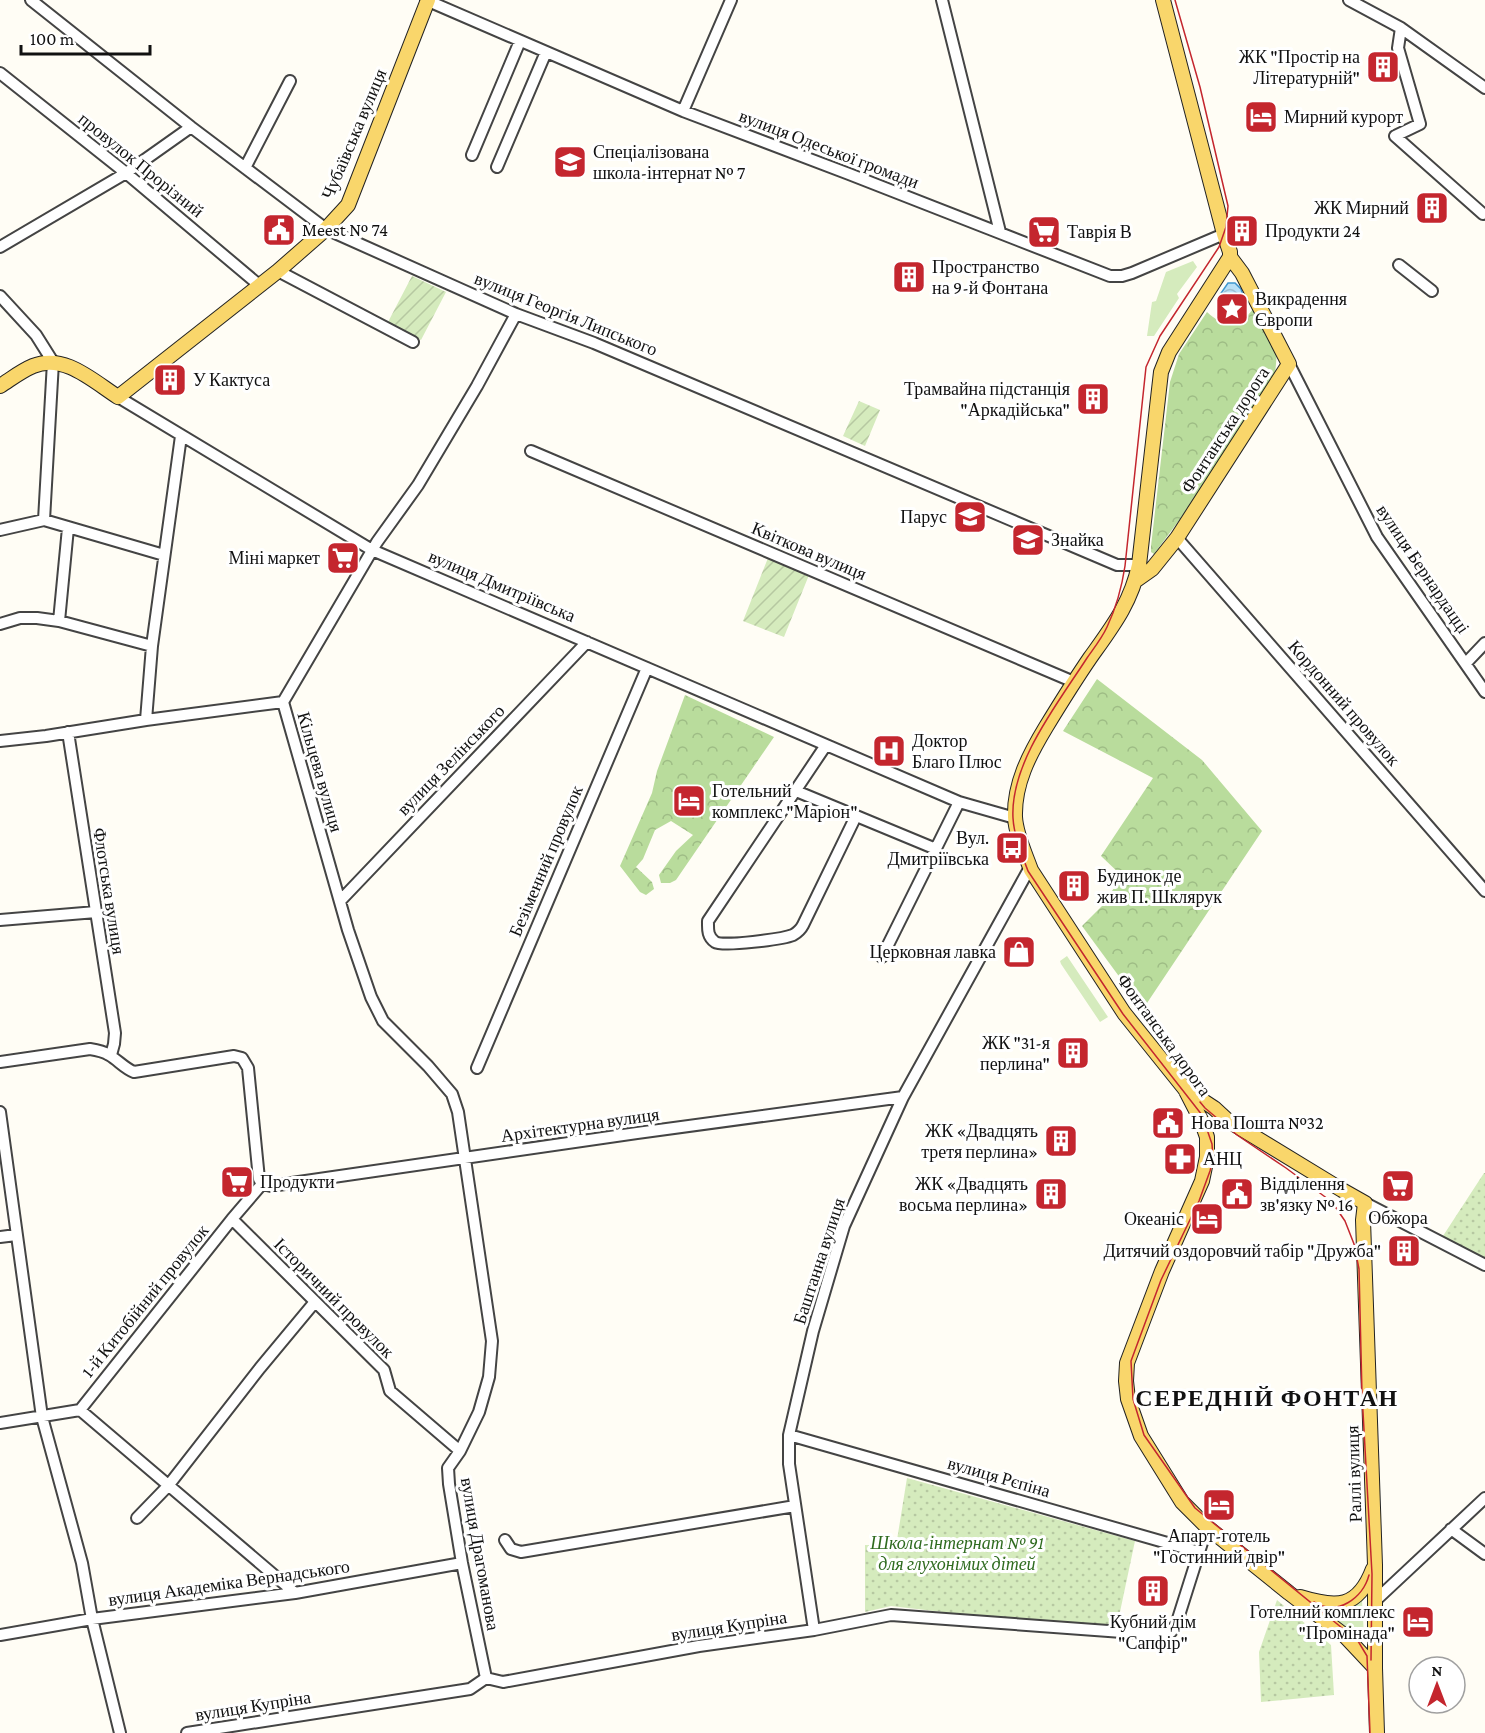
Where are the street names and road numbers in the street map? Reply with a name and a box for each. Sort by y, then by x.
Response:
street label: Чубаївська вулиця [318,66,390,202]
street label: вулиця Одеської громади [736,105,922,193]
street label: провулок Прорізний [75,109,208,222]
street label: вулиця Георгія Липського [472,268,660,360]
street label: Фонтанська дорога [1177,363,1273,497]
street label: вулиця Бернардацці [1372,501,1474,637]
street label: Квіткова вулиця [749,518,869,584]
street label: вулиця Дмитріївська [426,546,578,626]
street label: Кордонний провулок [1284,636,1404,770]
street label: вулиця Зелінського [393,701,509,819]
street label: Кільцева вулиця [293,710,347,834]
street label: Безіменний провулок [505,782,587,940]
street label: Флотська вулиця [89,826,129,956]
street label: Фонтанська дорога [1113,970,1215,1100]
street label: Архітектурна вулиця [500,1104,660,1146]
street label: Баштанна вулиця [789,1195,849,1327]
street label: 1-й Китобійний провулок [77,1221,213,1381]
street label: Історичний провулок [270,1234,398,1362]
street label: Раллі вулиця [1342,1425,1366,1523]
street label: вулиця Рєпіна [945,1453,1053,1501]
street label: вулиця Драгоманова [457,1476,503,1632]
street label: вулиця Академіка Вернадського [107,1556,351,1610]
street label: вулиця Купріна [670,1607,788,1645]
street label: вулиця Купріна [194,1687,312,1725]

